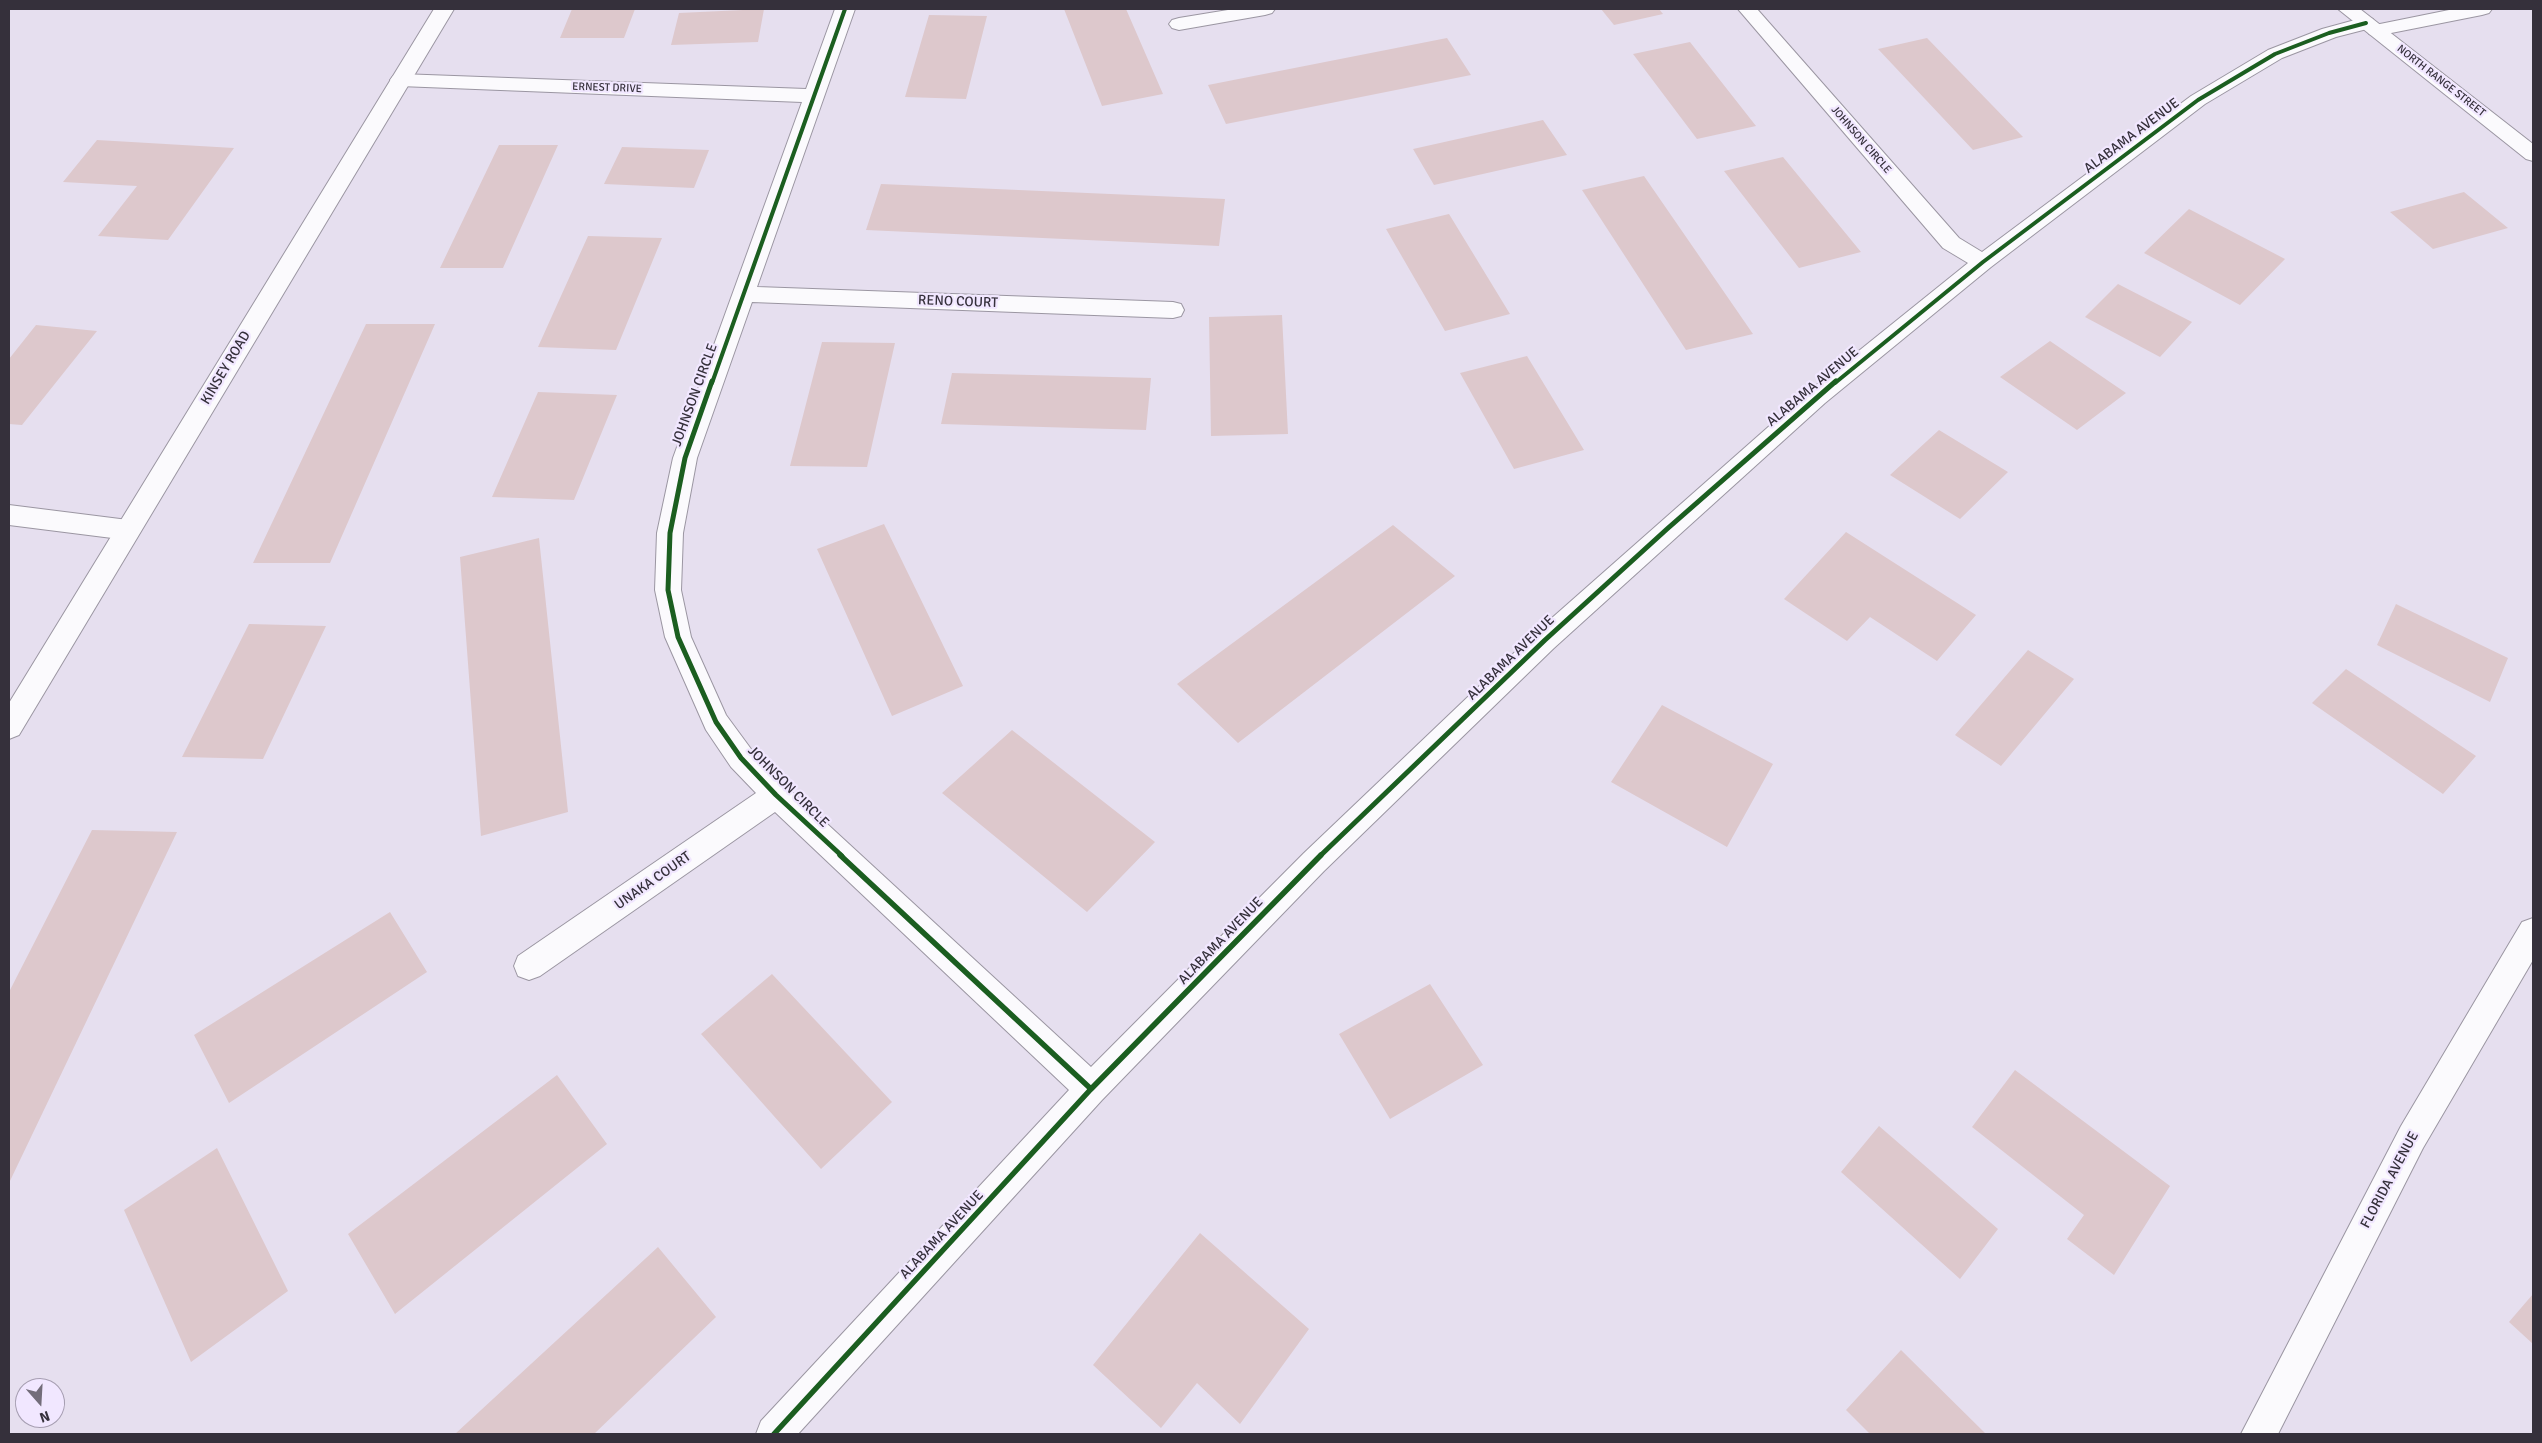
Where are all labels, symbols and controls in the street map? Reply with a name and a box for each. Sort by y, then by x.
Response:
street label: NORTH RANGE STREET [2394,42,2488,120]
street label: ERNEST DRIVE [572,80,642,96]
street label: ALABAMA AVENUE [2081,95,2183,177]
street label: JOHNSON CIRCLE [1828,104,1894,176]
street label: RENO COURT [918,292,998,312]
street label: KINSEY ROAD [198,328,254,408]
street label: JOHNSON CIRCLE [669,341,721,449]
street label: ALABAMA AVENUE [1764,344,1862,430]
street label: ALABAMA AVENUE [1464,612,1558,704]
street label: JOHNSON CIRCLE [744,743,832,831]
street label: UNAKA COURT [612,848,694,914]
street label: ALABAMA AVENUE [1175,894,1267,988]
street label: FLORIDA AVENUE [2357,1129,2423,1231]
street label: ALABAMA AVENUE [897,1187,987,1283]
north arrow [15,1378,65,1428]
text: N [37,1407,52,1426]

